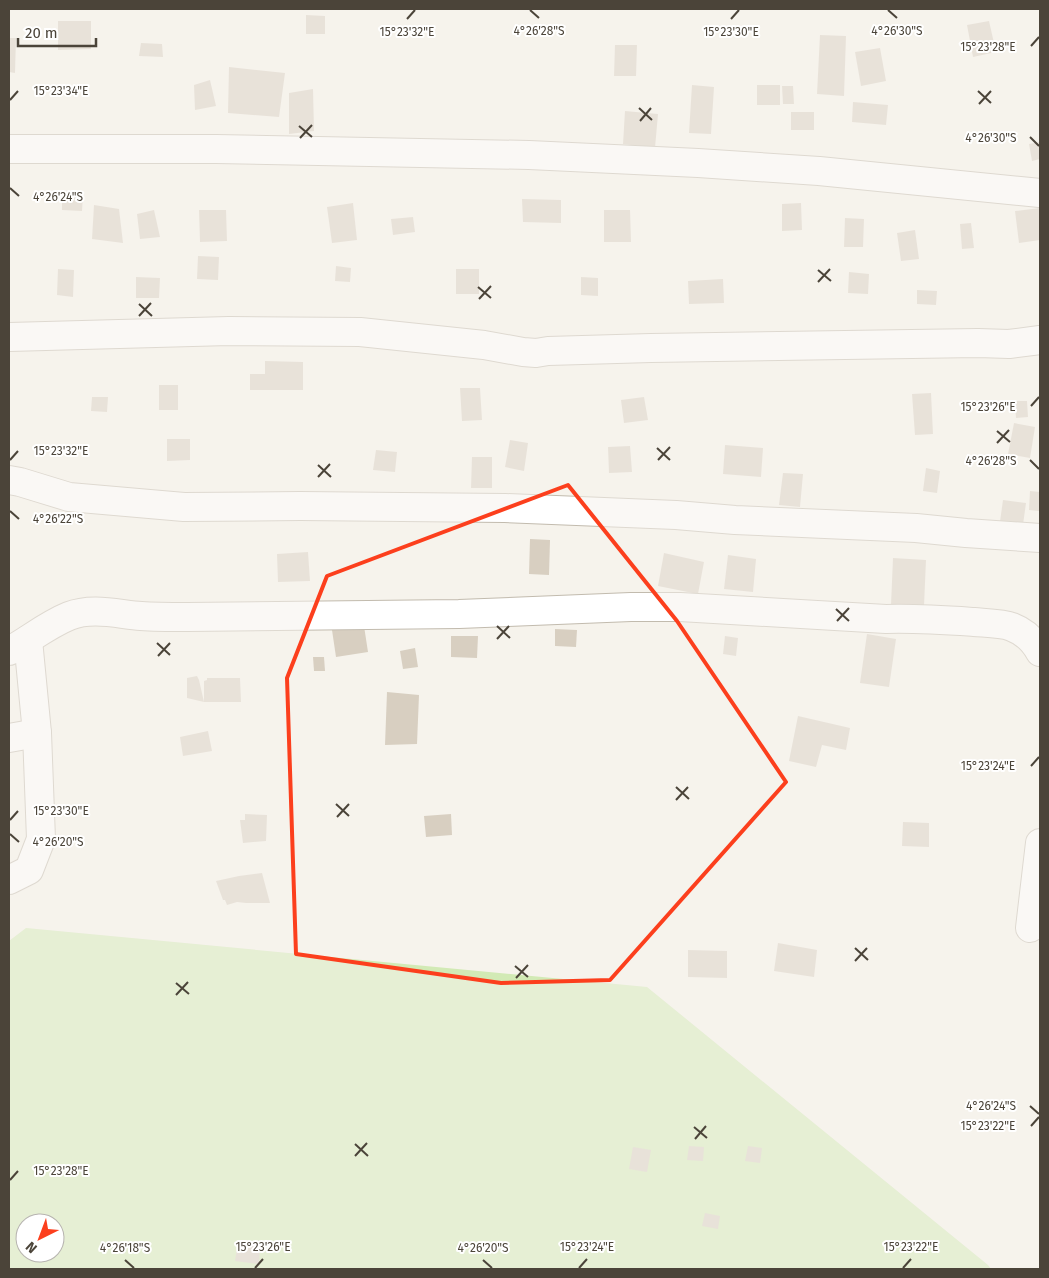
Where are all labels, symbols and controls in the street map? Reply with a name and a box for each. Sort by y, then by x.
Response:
scale bar [18,15,95,47]
text: 20 m [25,24,58,42]
text: 4°26'28"S [513,24,565,38]
text: 4°26'30"S [871,24,923,38]
text: 15°23'32"E [380,25,434,39]
text: 15°23'30"E [703,25,759,39]
text: 15°23'28"E [960,40,1016,54]
text: 15°23'34"E [34,84,88,98]
text: 4°26'30"S [965,131,1017,145]
text: 4°26'24"S [33,190,84,204]
text: 15°23'26"E [960,400,1016,414]
text: 15°23'32"E [34,444,88,458]
text: 4°26'28"S [965,454,1017,468]
text: 4°26'22"S [33,512,84,526]
text: 15°23'24"E [961,759,1015,773]
text: 15°23'30"E [33,804,89,818]
text: 4°26'20"S [32,835,84,849]
text: 4°26'24"S [966,1099,1017,1113]
text: 15°23'22"E [961,1119,1015,1133]
text: 15°23'28"E [33,1164,89,1178]
north arrow [15,1213,65,1263]
text: N [22,1238,41,1257]
text: 15°23'26"E [235,1240,291,1254]
text: 15°23'24"E [560,1240,614,1254]
text: 15°23'22"E [884,1240,938,1254]
text: 4°26'18"S [100,1241,151,1255]
text: 4°26'20"S [457,1241,509,1255]

